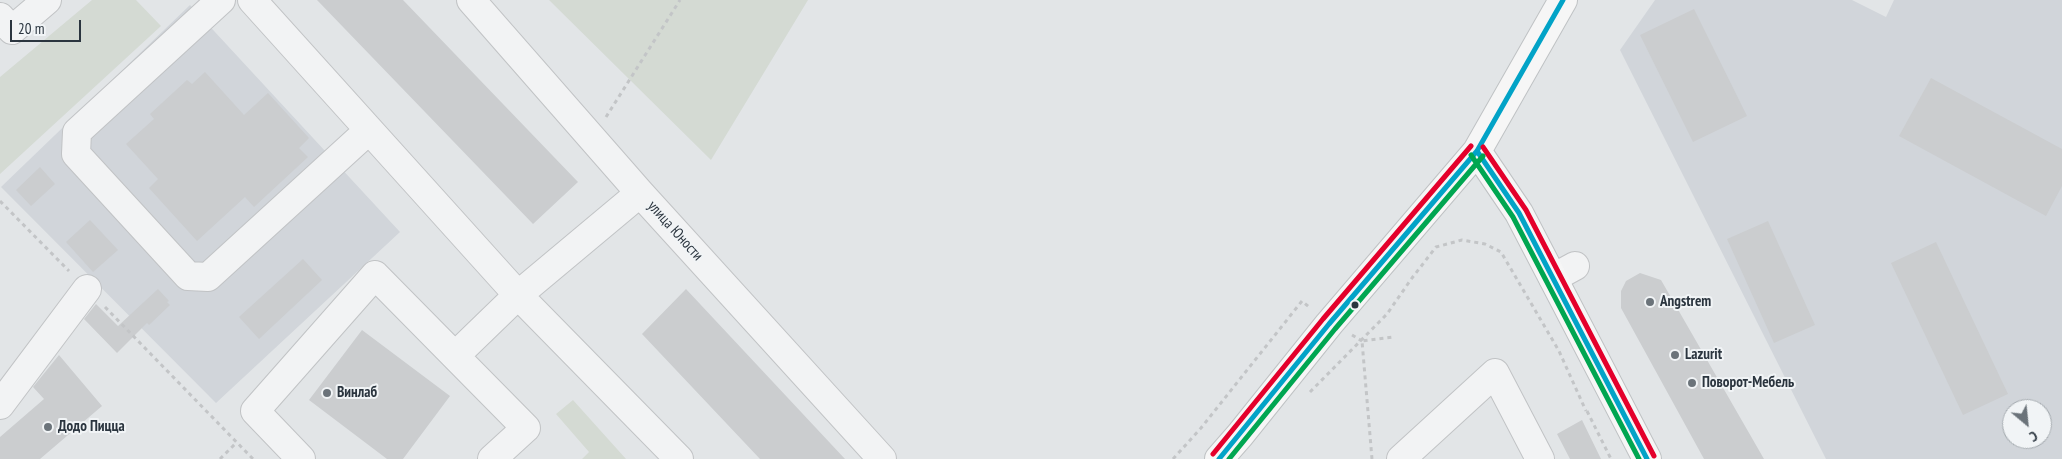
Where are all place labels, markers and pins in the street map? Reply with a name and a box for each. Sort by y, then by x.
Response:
place label: Angstrem [1660,293,1711,311]
marker: Angstrem [1644,296,1656,308]
unlabelled marker [1350,300,1360,310]
place label: Lazurit [1685,346,1722,364]
marker: Lazurit [1669,349,1681,361]
place label: Поворот-Мебель [1702,374,1794,392]
marker: Поворот-Мебель [1686,377,1698,389]
place label: Винлаб [337,384,377,402]
marker: Винлаб [321,387,333,399]
place label: Додо Пицца [58,418,125,436]
marker: Додо Пицца [42,421,54,433]

